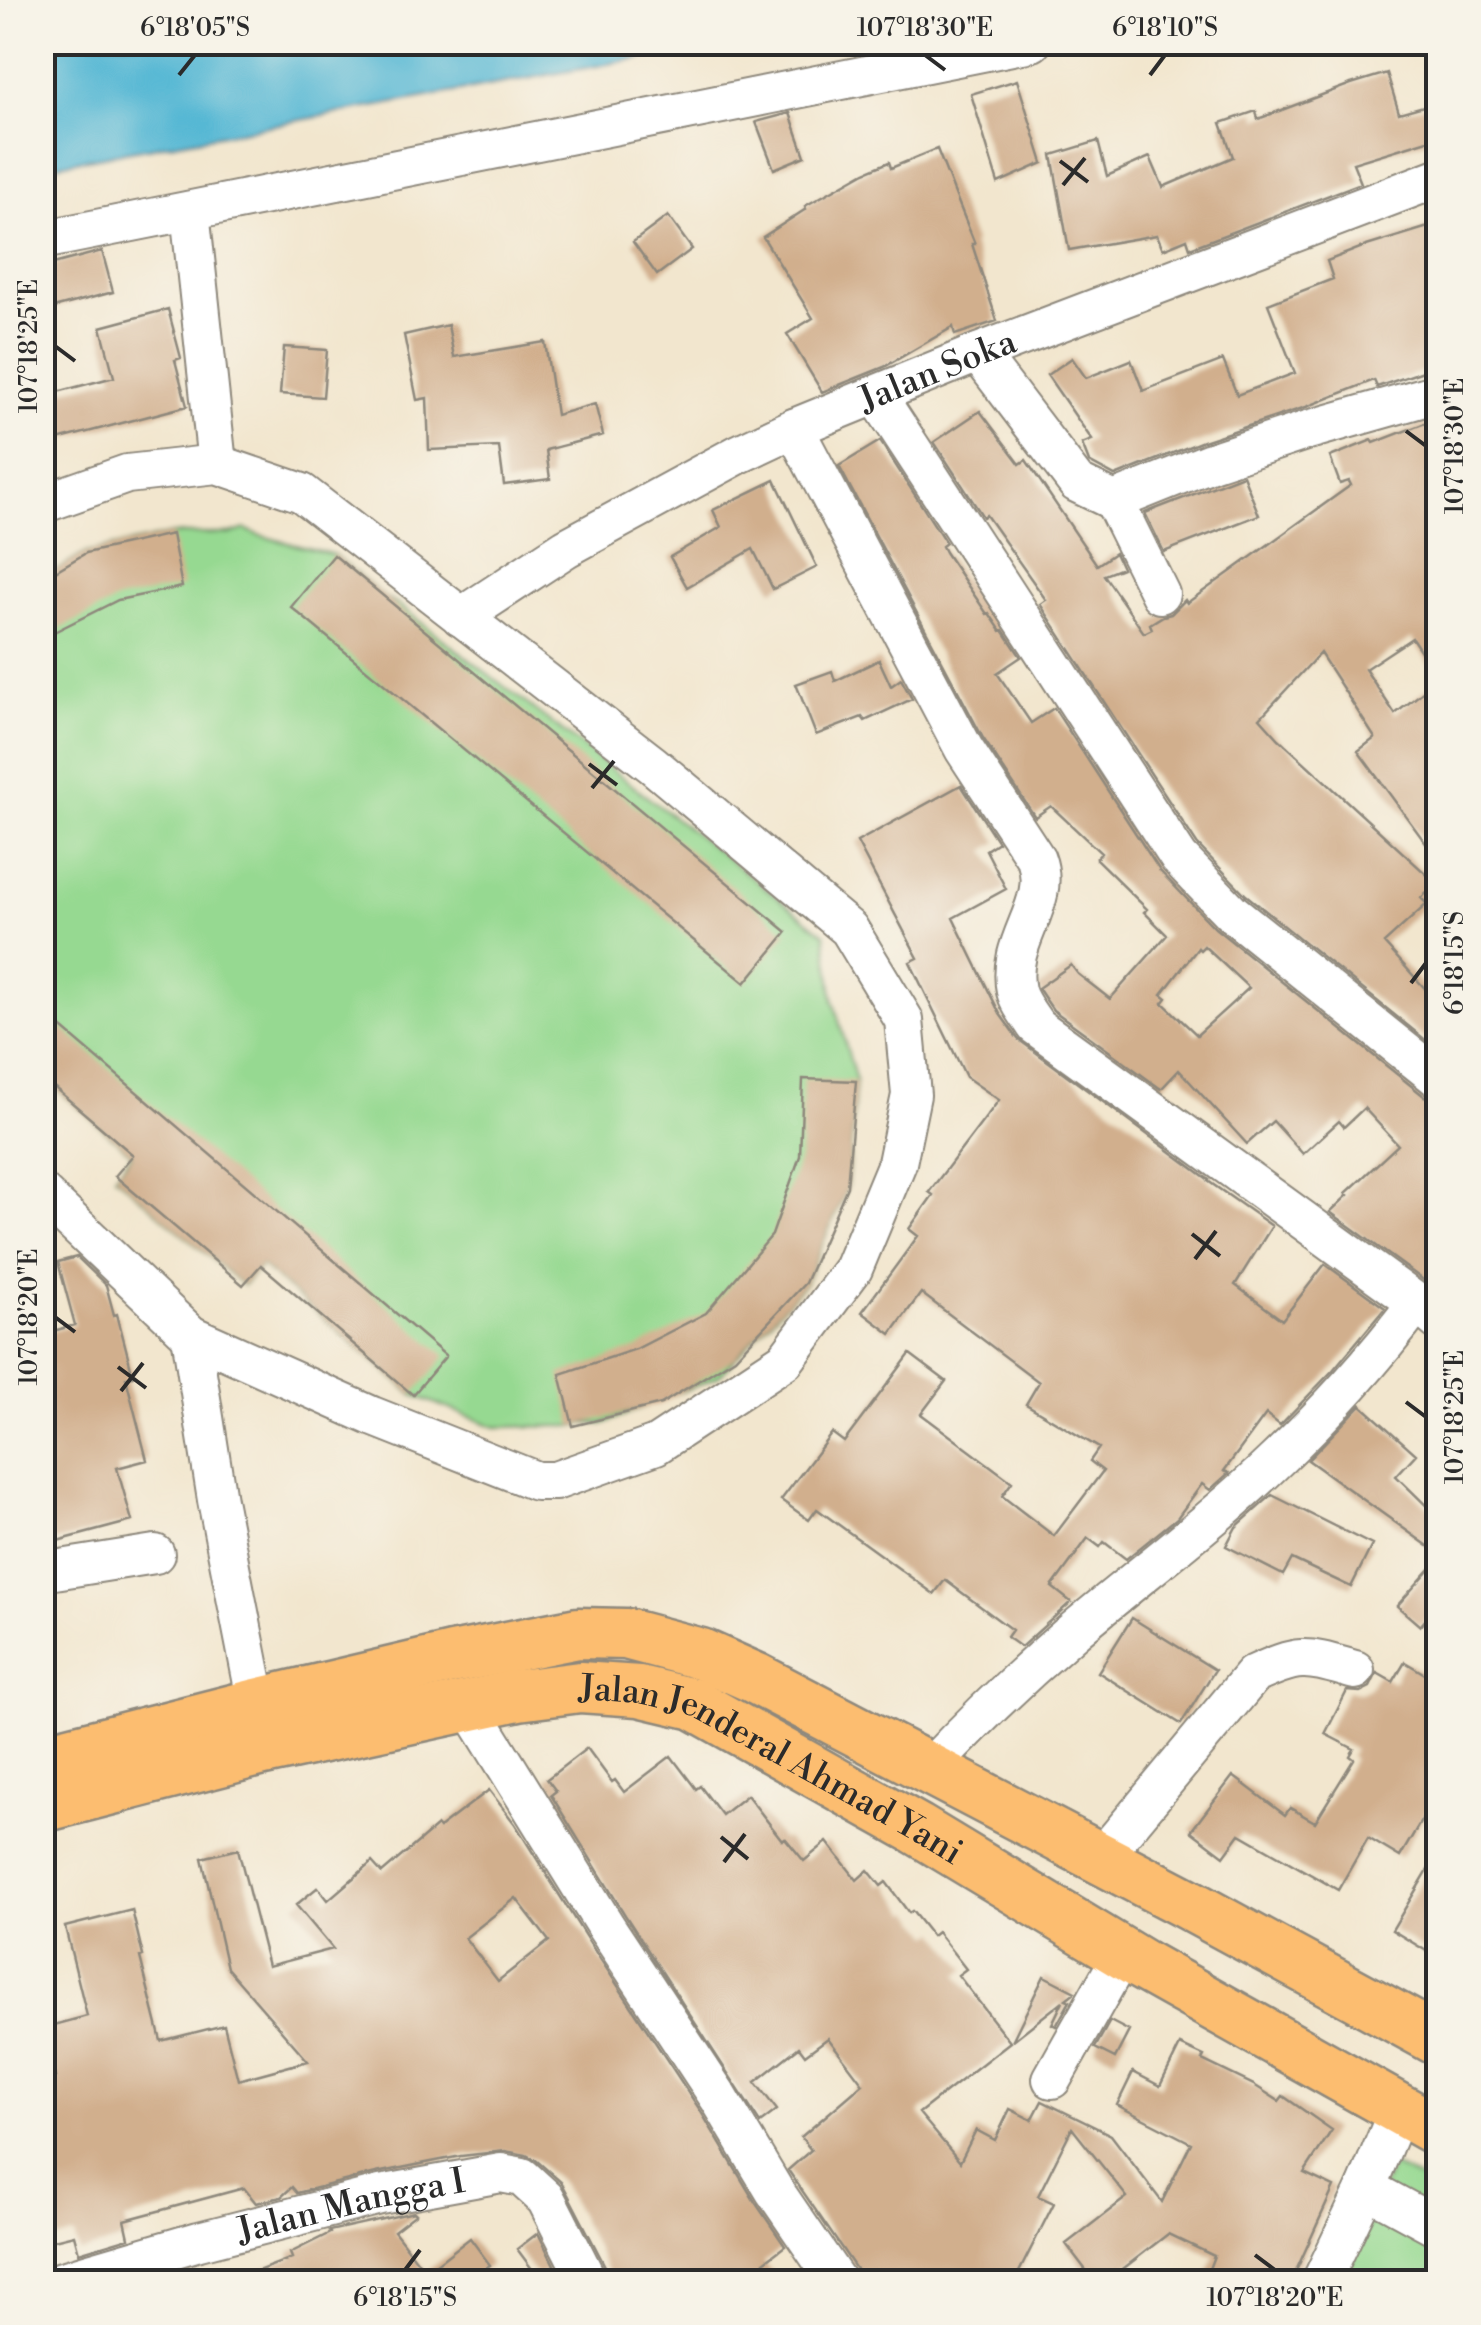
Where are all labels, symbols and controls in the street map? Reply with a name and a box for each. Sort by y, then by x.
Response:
text: 6°18'05"S [140,13,250,44]
text: 107°18'30"E [857,13,993,44]
text: 6°18'10"S [1112,13,1218,44]
text: 107°18'25"E [14,279,45,413]
street label: Jalan Soka [851,320,1023,423]
text: 107°18'30"E [1440,378,1471,514]
text: 6°18'15"S [1440,911,1471,1015]
text: 107°18'20"E [14,1248,45,1386]
text: 107°18'25"E [1440,1350,1471,1484]
street label: Jalan Jenderal Ahmad Yani [576,1667,970,1875]
street label: Jalan Mangga I [231,2160,468,2254]
text: 6°18'15"S [353,2283,457,2314]
text: 107°18'20"E [1206,2283,1344,2314]

